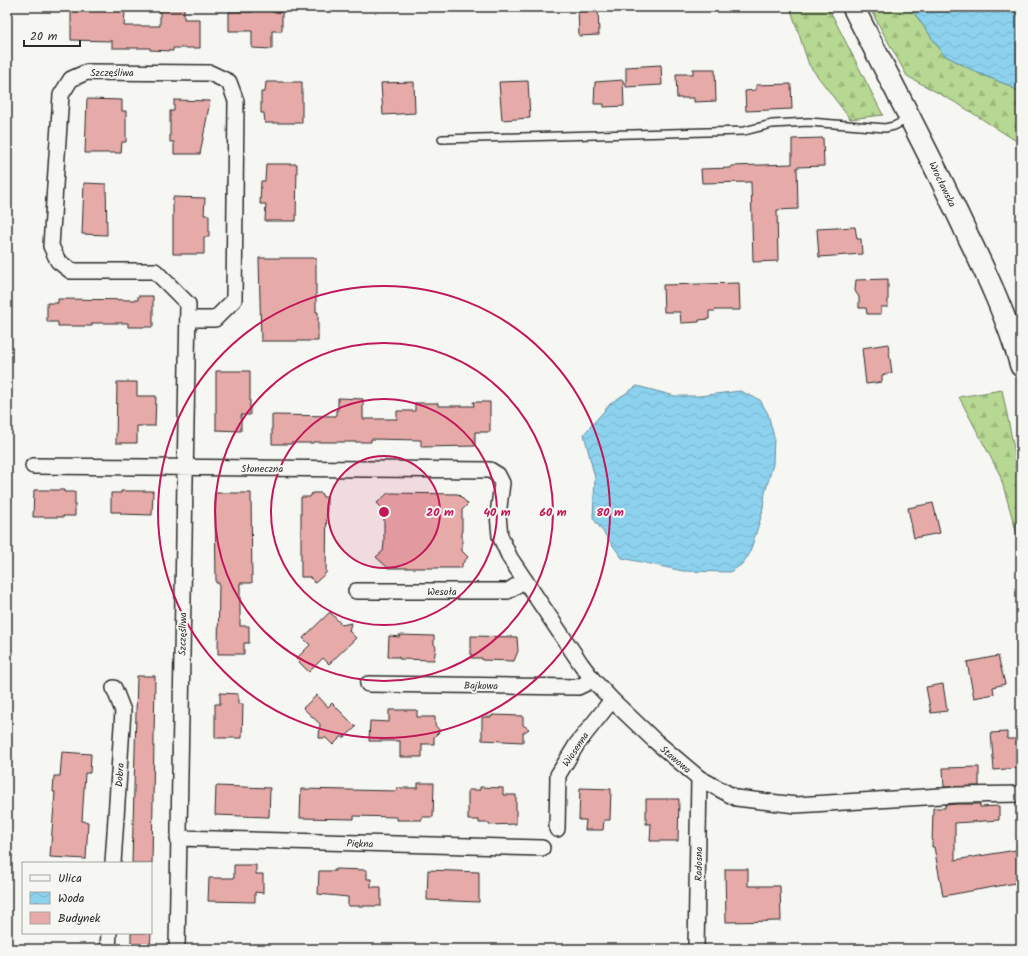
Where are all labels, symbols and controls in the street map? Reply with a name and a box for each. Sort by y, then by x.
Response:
scale bar [24,22,80,48]
text: 20 m [30,27,58,46]
street label: Szczęśliwa [90,65,134,81]
street label: Wrocławska [924,159,960,210]
street label: Słoneczna [241,461,283,477]
text: 20 m [426,503,454,522]
text: 40 m [483,503,511,522]
text: 60 m [539,503,567,522]
text: 80 m [596,503,624,522]
centre of rings [377,505,391,519]
street label: Wesoła [427,584,457,600]
street label: Szczęśliwa [175,612,191,656]
street label: Bajkowa [464,678,499,694]
street label: Wiosenna [558,729,593,770]
street label: Stawowa [656,742,695,778]
street label: Dobra [111,762,129,788]
street label: Piękna [346,836,374,852]
street label: Radosna [691,846,707,881]
legend [22,862,152,934]
text: Ulica [58,869,82,888]
text: Woda [58,889,85,908]
text: Budynek [58,909,101,928]

